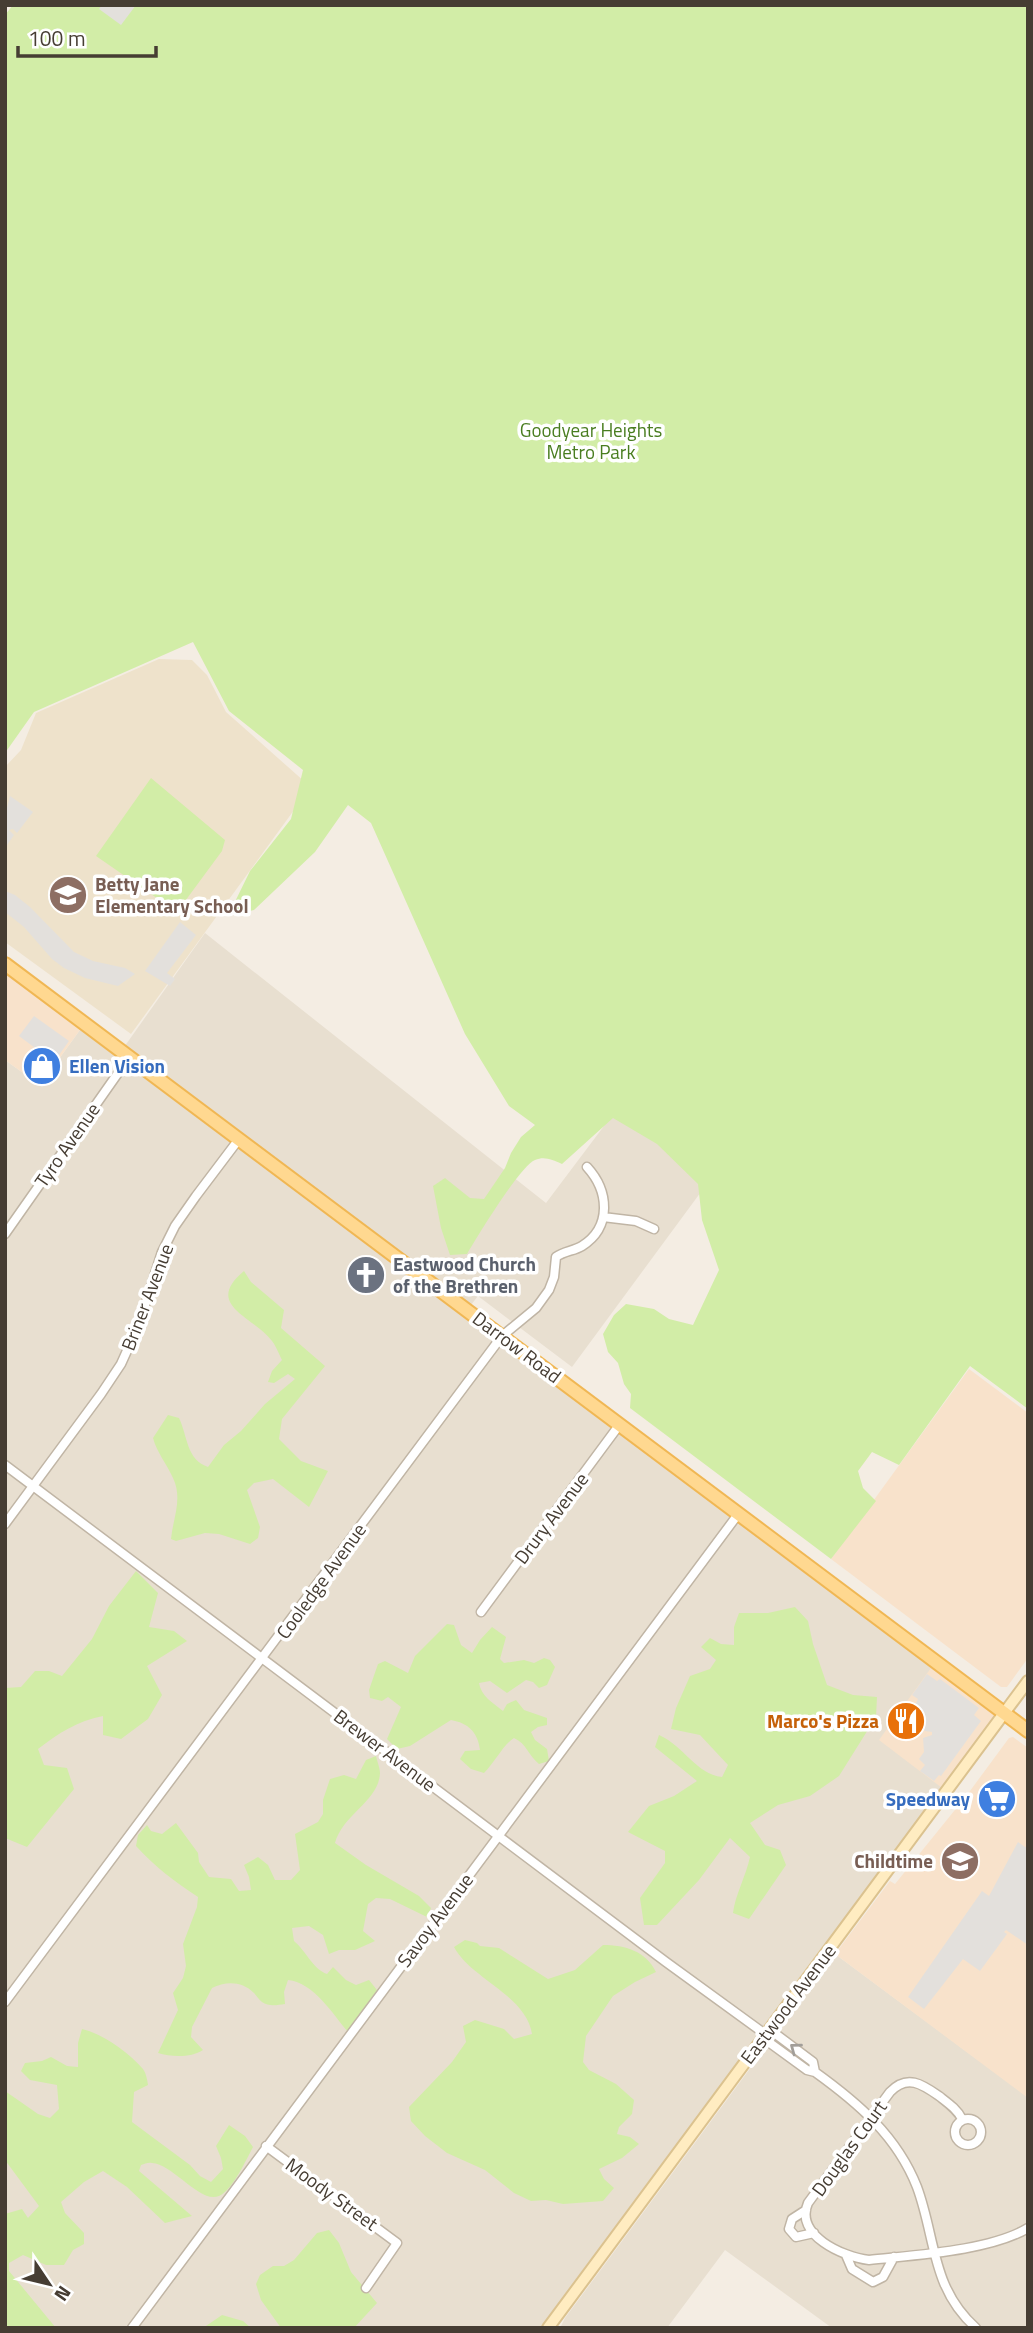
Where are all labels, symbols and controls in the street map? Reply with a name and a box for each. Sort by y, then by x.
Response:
scale bar [18,14,156,58]
text: 100 m [28,22,85,54]
park label: Goodyear Heights Metro Park [520,415,662,466]
place label: Betty Jane Elementary School [95,869,249,920]
school or university icon: Betty Jane Elementary School [47,874,89,916]
shop icon: Ellen Vision [21,1045,63,1087]
place label: Ellen Vision [69,1051,165,1080]
street label: Tyro Avenue [27,1096,107,1193]
street label: Briner Avenue [113,1239,180,1355]
place label: Eastwood Church of the Brethren [393,1249,536,1300]
church icon: Eastwood Church of the Brethren [345,1254,387,1296]
street label: Darrow Road [467,1304,568,1390]
street label: Drury Avenue [506,1466,595,1570]
street label: Cooledge Avenue [269,1517,373,1645]
restaurant icon: Marco's Pizza [885,1700,927,1742]
street label: Brewer Avenue [328,1701,443,1798]
place label: Marco's Pizza [767,1706,879,1735]
supermarket icon: Speedway [976,1778,1018,1820]
place label: Speedway [886,1784,970,1813]
school or university icon: Childtime [939,1840,981,1882]
place label: Childtime [854,1846,933,1875]
street label: Savoy Avenue [390,1867,480,1973]
street label: Eastwood Avenue [733,1938,842,2070]
one-way arrow [790,2044,803,2057]
street label: Douglas Court [804,2093,894,2202]
street label: Moody Street [280,2150,385,2237]
north arrow [14,2249,84,2319]
text: N [48,2280,79,2308]

